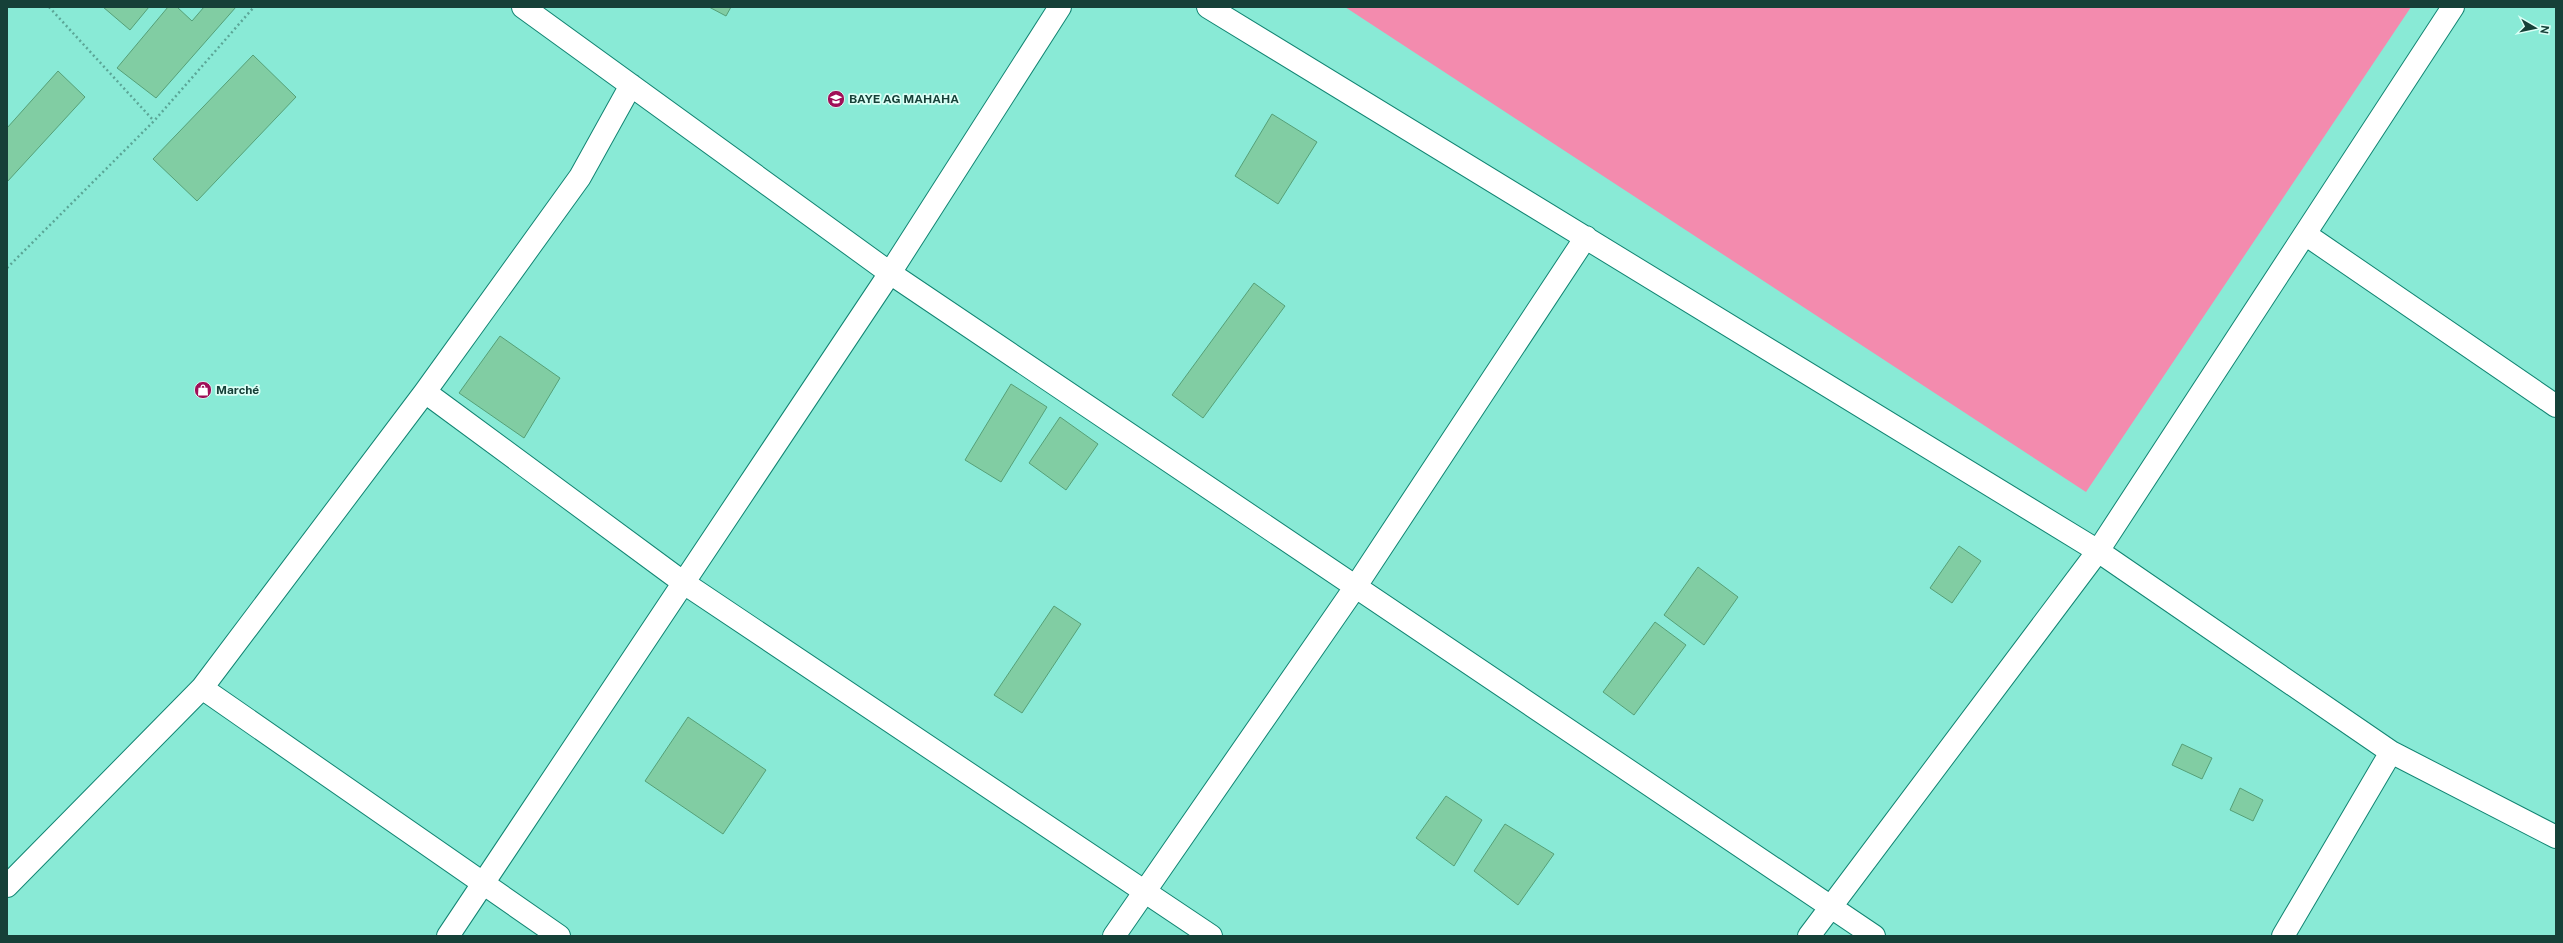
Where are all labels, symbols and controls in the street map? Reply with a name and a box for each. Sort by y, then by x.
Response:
north arrow [2515,8,2555,48]
text: N [2538,24,2551,35]
school or university icon: BAYE AG MAHAHA [826,89,846,109]
place label: BAYE AG MAHAHA [849,92,959,106]
shop icon: Marché [193,380,213,400]
place label: Marché [216,383,259,397]

